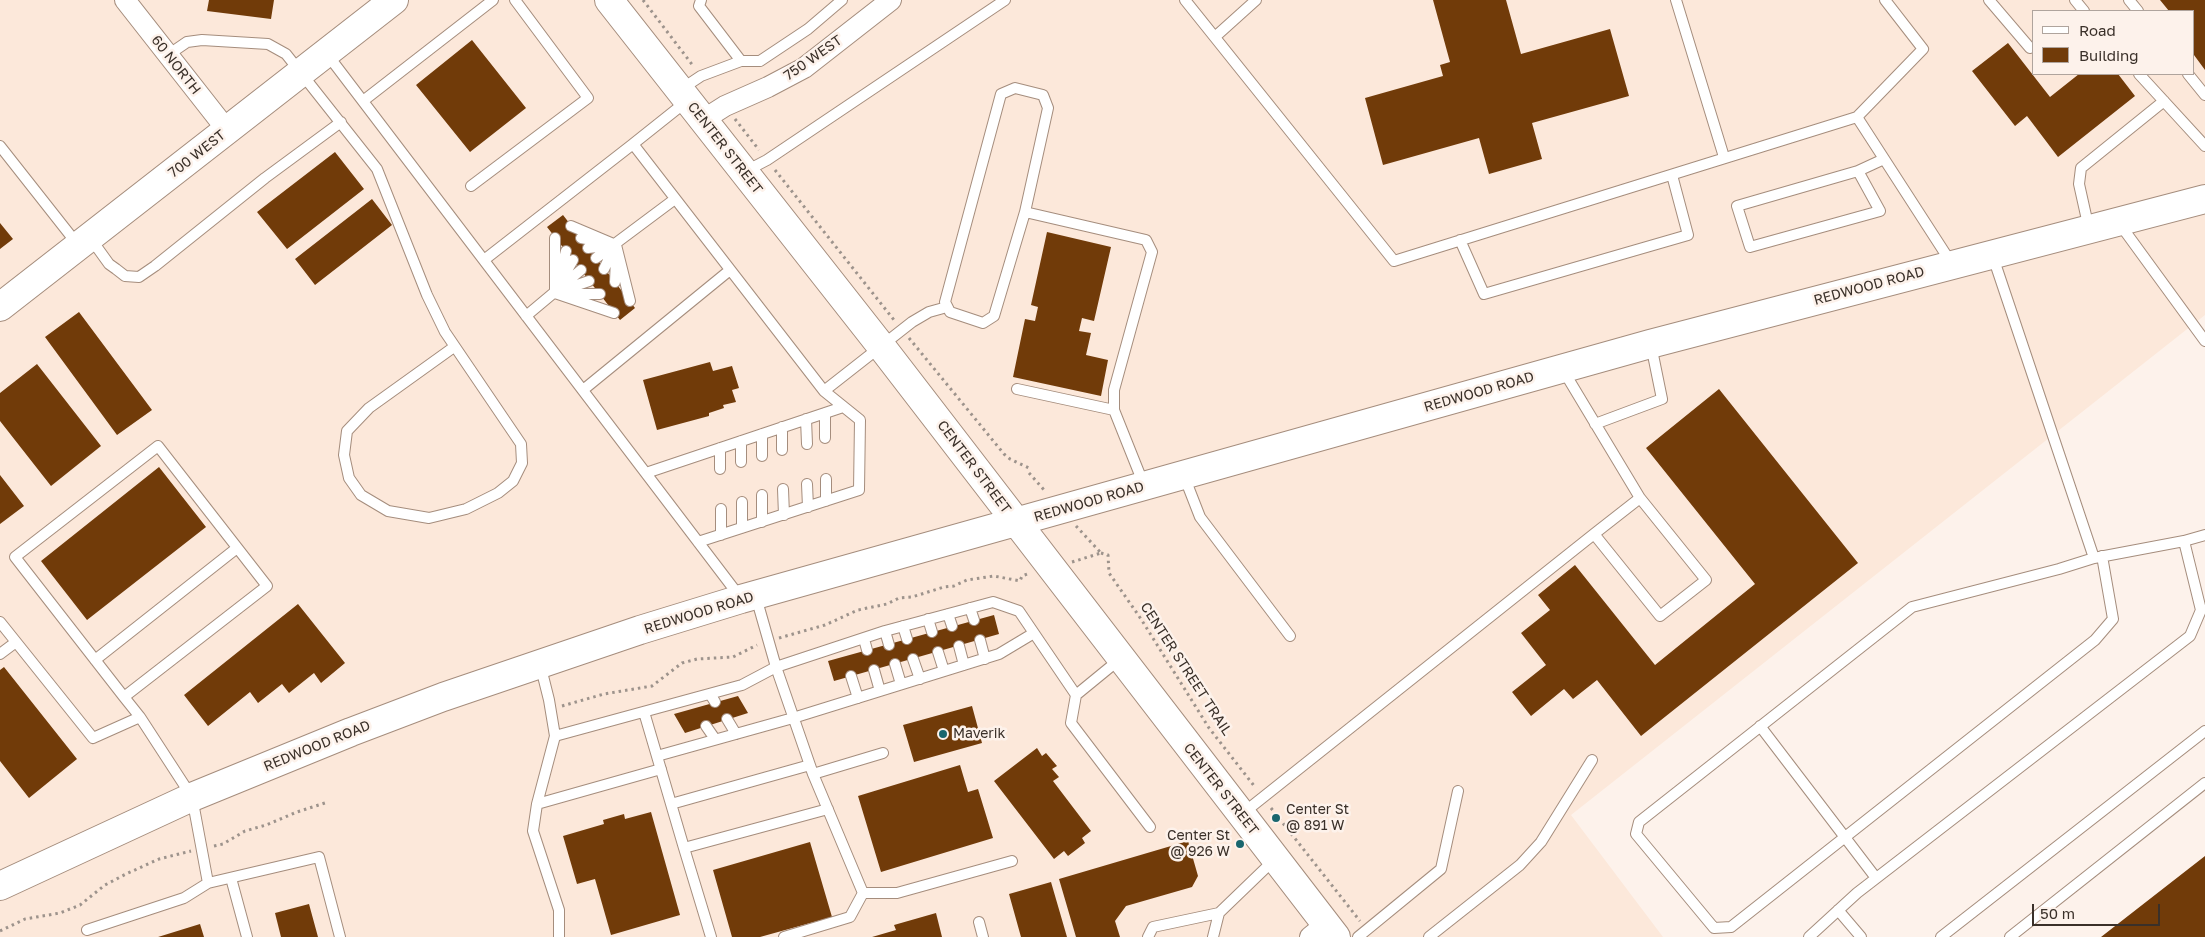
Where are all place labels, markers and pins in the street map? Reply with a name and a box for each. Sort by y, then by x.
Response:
place label: Maverik [953,726,1005,742]
marker: Maverik [937,728,949,740]
place label: Center St @ 891 W [1286,802,1349,834]
marker: Center St @ 891 W [1270,812,1282,824]
place label: Center St @ 926 W [1167,828,1230,860]
marker: Center St @ 926 W [1234,838,1246,850]

